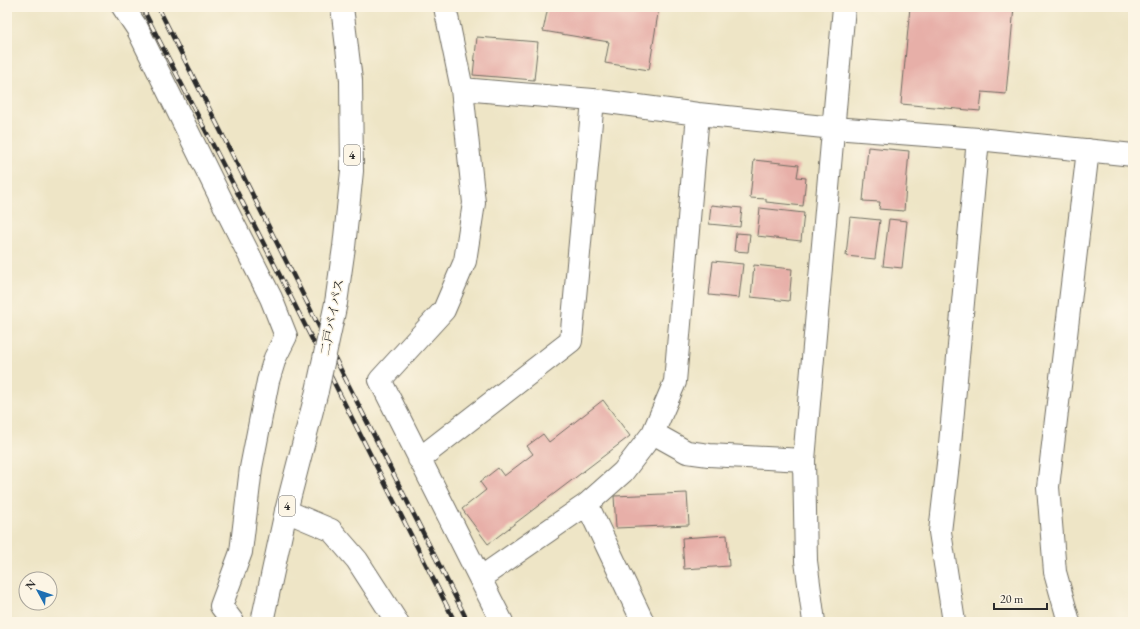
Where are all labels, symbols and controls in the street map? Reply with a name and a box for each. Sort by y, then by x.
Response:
road number: 4 [344,145,360,165]
street label: 二戸バイパス [316,277,348,357]
road number: 4 [279,496,295,516]
north arrow [18,571,58,611]
text: N [22,577,39,592]
scale bar [994,585,1047,611]
text: 20 m [1000,591,1024,607]

